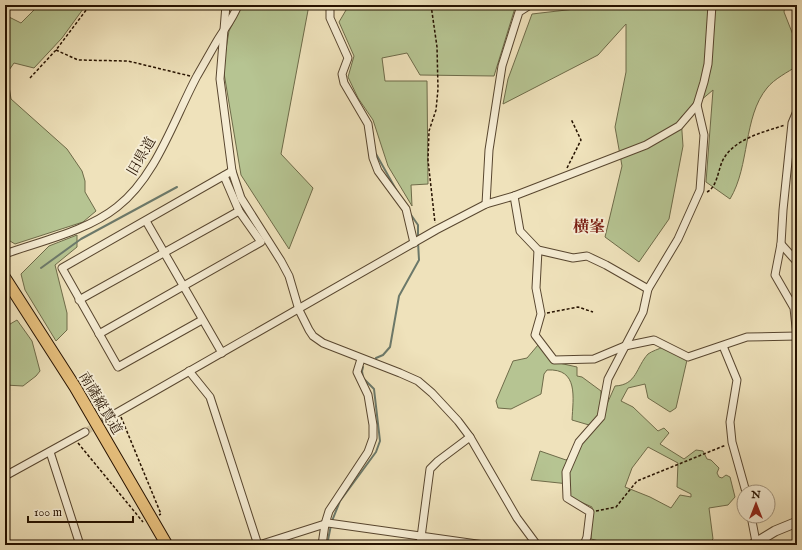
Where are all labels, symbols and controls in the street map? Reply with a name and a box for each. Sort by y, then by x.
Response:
street label: 旧県道 [124,134,160,179]
district label: 横峯 [573,218,605,238]
street label: 南薩縦貫道 [74,369,126,438]
north arrow [736,484,776,524]
text: N [750,488,761,502]
scale bar [28,498,133,524]
text: 100 m [34,505,62,520]

